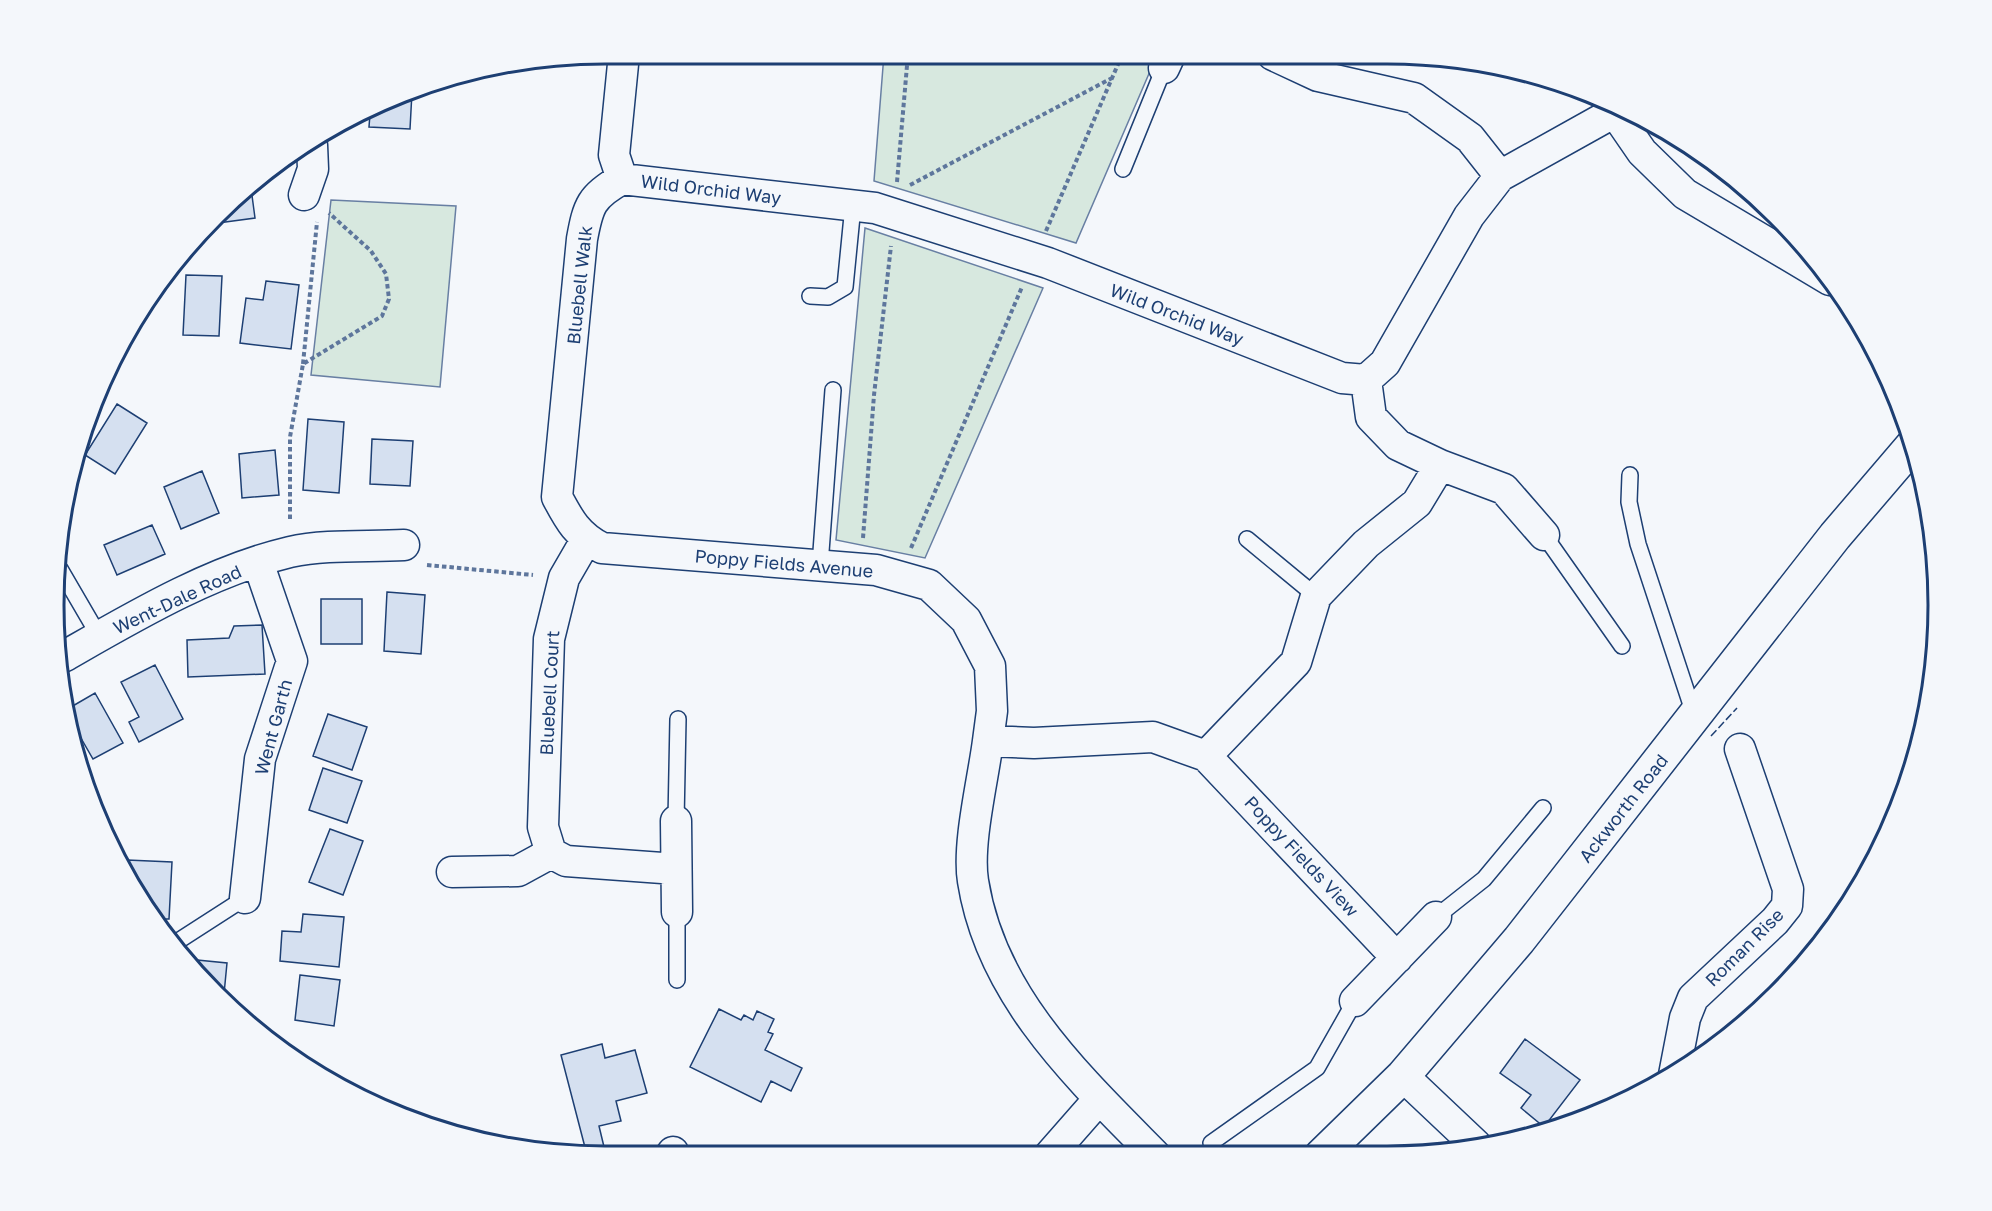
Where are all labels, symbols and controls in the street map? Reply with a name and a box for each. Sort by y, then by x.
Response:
street label: Wild Orchid Way [640,169,782,209]
street label: Bluebell Walk [562,225,596,345]
street label: Wild Orchid Way [1107,278,1247,350]
street label: Poppy Fields Avenue [694,544,874,582]
street label: Went-Dale Road [109,560,245,638]
street label: Bluebell Court [535,630,563,756]
street label: Went Garth [250,677,296,777]
street label: Ackworth Road [1574,749,1672,867]
street label: Poppy Fields View [1240,791,1364,921]
street label: Roman Rise [1700,903,1788,991]

